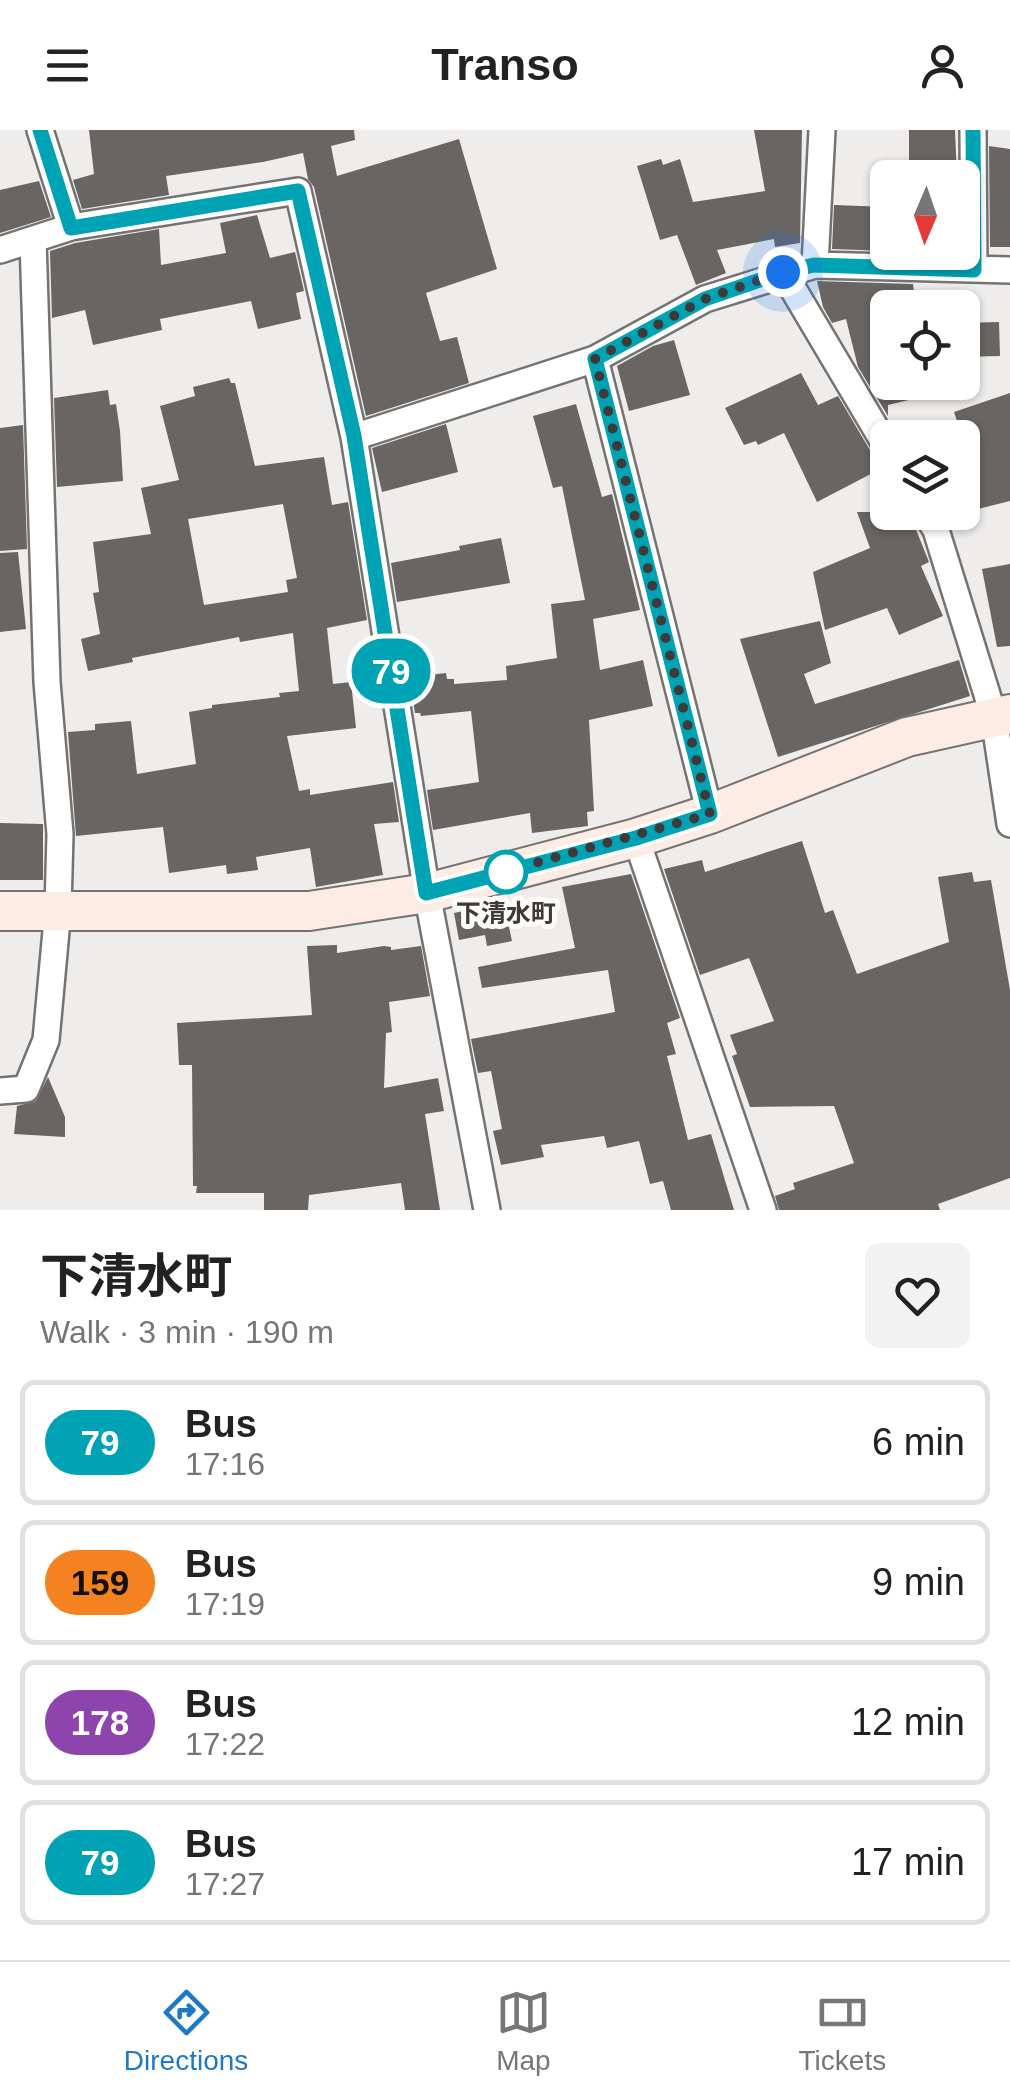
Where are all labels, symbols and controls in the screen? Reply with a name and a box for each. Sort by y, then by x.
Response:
icon: menu [40,38,95,93]
icon: person [915,38,970,93]
text: Transo [431,39,579,90]
north arrow [870,160,980,270]
map controls [870,160,980,530]
your location [758,247,808,297]
button: locate [870,290,980,400]
button: layers [870,420,980,530]
line badge: 79 [346,638,436,704]
text: 79 [372,652,410,691]
marker: 下清水町 [485,851,527,893]
place label: 下清水町 [456,899,556,927]
button: heart [865,1243,970,1348]
text: 下清水町 [40,1250,232,1303]
text: Walk · 3 min · 190 m [40,1314,334,1350]
text: Bus [185,1403,257,1445]
text: 6 min [872,1421,965,1463]
text: 79 [81,1423,119,1462]
text: 17:16 [185,1446,265,1482]
text: Bus [185,1543,257,1585]
text: 9 min [872,1561,965,1603]
text: 159 [71,1563,129,1602]
text: 17:19 [185,1586,265,1622]
text: Bus [185,1683,257,1725]
text: 12 min [851,1701,965,1743]
text: 178 [71,1703,129,1742]
text: 17:22 [185,1726,265,1762]
text: Bus [185,1823,257,1865]
text: 17 min [851,1841,965,1883]
text: 79 [81,1843,119,1882]
text: 17:27 [185,1866,265,1902]
tab: Directions [124,1985,248,2077]
tab: Map [496,1985,551,2077]
tab: Tickets [799,1985,886,2077]

